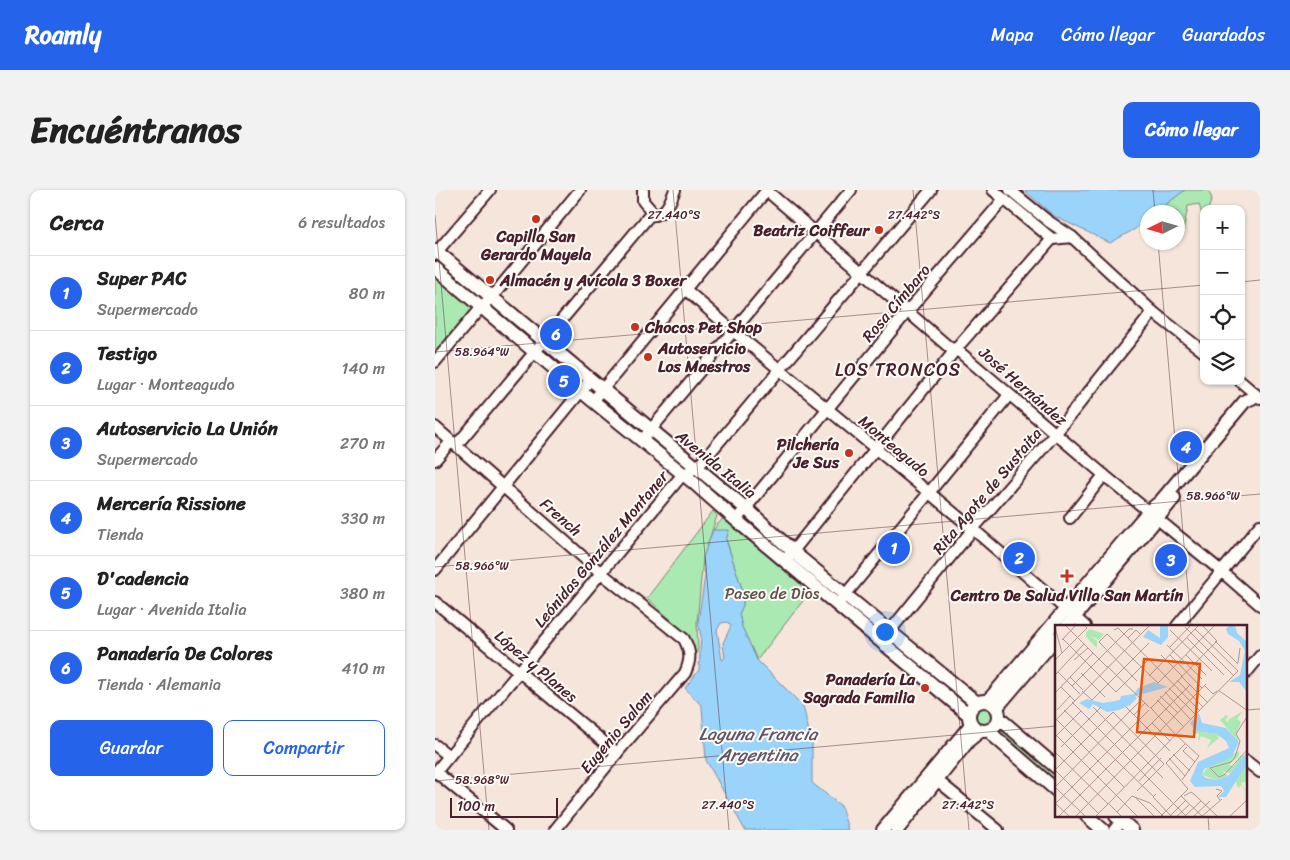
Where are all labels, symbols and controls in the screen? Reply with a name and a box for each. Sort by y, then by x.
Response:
text: Roamly [25,14,101,56]
text: Mapa [991,19,1033,51]
text: Cómo llegar [1061,19,1154,51]
text: Guardados [1182,19,1265,51]
text: Encuéntranos [30,99,241,161]
button: Cómo llegar [1123,102,1260,158]
text: Cerca [50,204,104,242]
text: 27.440°S [648,204,701,226]
text: 27.442°S [888,204,940,226]
north arrow [1140,205,1185,250]
map controls [1200,205,1245,385]
button: + [1200,205,1245,250]
text: 6 resultados [298,208,385,237]
marker: Capilla San Gerardo Mayela [530,213,542,225]
place label: Beatriz Coiffeur [753,216,870,245]
place label: Capilla San Gerardo Mayela [480,222,592,269]
marker: Beatriz Coiffeur [873,224,885,236]
button: − [1200,250,1245,295]
street label: Rosa Címbaro [854,257,938,349]
text: Super PAC [97,262,187,295]
place label: Almacén y Avícola 3 Boxer [499,266,687,295]
marker: Almacén y Avícola 3 Boxer [484,274,496,286]
text: 1 [63,279,69,308]
text: 80 m [349,279,385,308]
text: Supermercado [97,295,198,324]
button: locate [1200,295,1245,340]
place label: Chocos Pet Shop [644,313,762,342]
pin: 6 [540,315,572,353]
marker: Chocos Pet Shop [629,321,641,333]
place label: Autoservicio Los Maestros [657,334,751,381]
text: Testigo [97,337,157,370]
street label: José Hernández [971,338,1075,433]
button: layers [1200,340,1245,385]
text: 58.964°W [455,341,510,363]
marker: Autoservicio Los Maestros [642,351,654,363]
text: 2 [61,354,71,383]
text: 140 m [342,354,385,383]
district label: LOS TRONCOS [835,354,961,386]
pin: 5 [548,362,580,400]
text: Lugar · Monteagudo [97,370,235,399]
street label: Monteagudo [852,407,936,485]
text: Autoservicio La Unión [97,412,278,445]
street label: Avenida Italia [668,421,763,506]
street label: Rita Agote de Sustaita [925,421,1049,561]
pin: 4 [1170,428,1202,466]
text: 3 [62,429,70,458]
text: 270 m [340,429,385,458]
place label: Pilchería Je Sus [777,430,840,477]
text: Supermercado [97,445,198,474]
marker: Pilchería Je Sus [843,447,855,459]
street label: Leónidas González Montaner [526,463,677,634]
text: 58.966°W [1186,485,1241,507]
text: Mercería Rissione [97,487,246,520]
street label: French [533,490,589,544]
text: 4 [61,504,71,533]
text: 330 m [341,504,385,533]
text: Tienda [97,520,144,549]
pin: 1 [878,529,910,567]
pin: 2 [1003,539,1035,577]
pin: 3 [1155,541,1187,579]
text: 58.966°W [455,555,510,577]
text: D'cadencia [97,562,189,595]
marker: Centro De Salud Villa San Martín [1060,569,1074,583]
text: 5 [61,579,71,608]
text: 380 m [340,579,385,608]
park label: Paseo de Dios [725,579,820,608]
place label: Centro De Salud Villa San Martín [950,581,1184,610]
text: Lugar · Avenida Italia [97,595,246,624]
your location [872,619,898,645]
street label: López y Planes [488,622,585,710]
inset map [1055,625,1247,818]
text: Panadería De Colores [97,637,272,670]
text: 6 [61,654,71,683]
text: 410 m [342,654,385,683]
place label: Panadería La Sagrada Familia [802,665,916,712]
text: Tienda · Alemania [97,670,221,699]
marker: Panadería La Sagrada Familia [919,682,931,694]
street label: Eugenio Salom [572,684,660,780]
water label: Laguna Francia Argentina [699,718,819,771]
button: Guardar [50,720,213,776]
button: Compartir [223,720,385,776]
text: 58.968°W [455,769,510,791]
text: 100 m [457,794,495,819]
text: 27.440°S [702,794,755,816]
text: 27.442°S [942,794,994,816]
scale bar [450,795,557,818]

